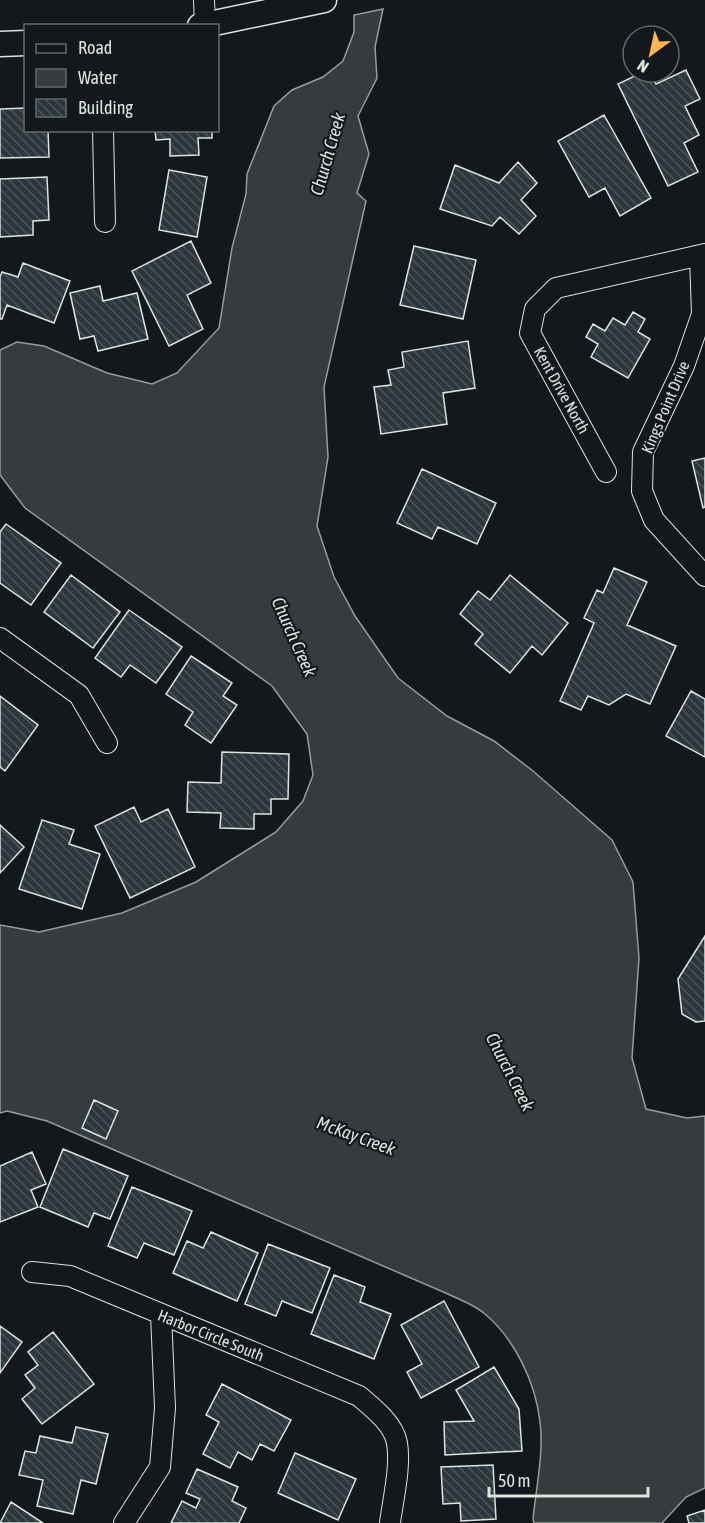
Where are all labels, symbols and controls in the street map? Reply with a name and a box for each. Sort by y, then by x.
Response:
legend [24,24,219,132]
north arrow [621,24,681,84]
text: Road [78,37,112,58]
text: N [634,56,652,77]
text: Water [78,67,118,88]
text: Building [78,97,133,118]
water label: Church Creek [306,109,350,198]
street label: Kent Drive North [531,343,593,437]
street label: Kings Point Drive [637,358,693,456]
water label: Church Creek [268,594,322,681]
water label: Church Creek [482,1029,540,1115]
water label: McKay Creek [314,1112,399,1160]
street label: Harbor Circle South [155,1306,267,1364]
scale bar [489,1460,648,1498]
text: 50 m [498,1470,530,1491]

